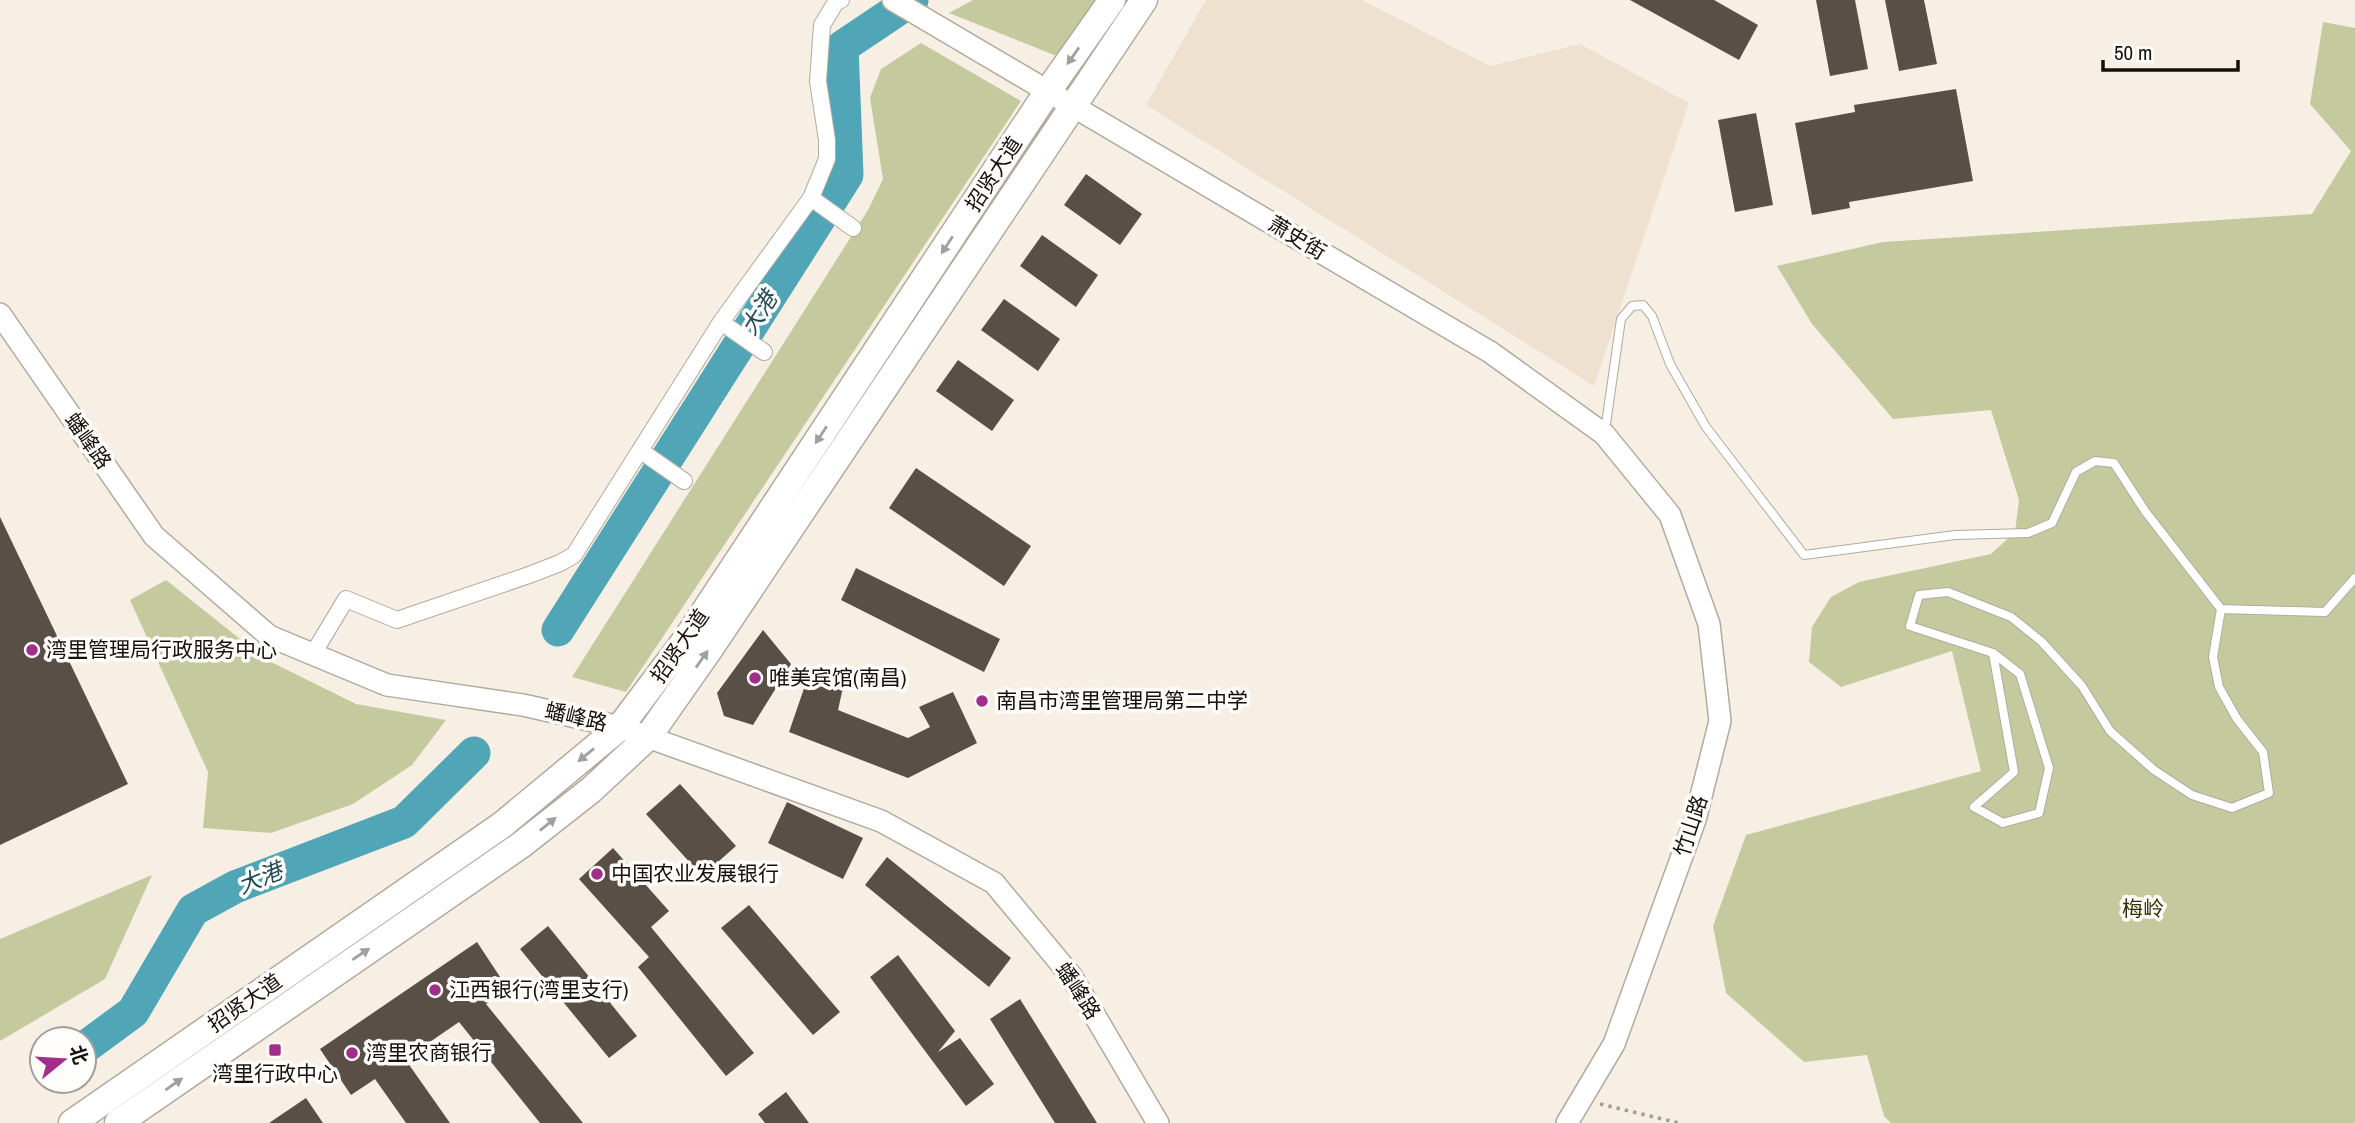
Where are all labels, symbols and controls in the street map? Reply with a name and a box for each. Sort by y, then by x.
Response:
scale bar [2103,28,2238,72]
text: 50 m [2114,38,2152,67]
one-way arrow [1066,47,1080,65]
street label: 招贤大道 [959,131,1029,217]
street label: 萧史街 [1263,209,1332,266]
one-way arrow [940,235,953,255]
water label: 大港 [733,282,785,340]
street label: 蟠峰路 [58,407,118,475]
one-way arrow [814,426,828,444]
street label: 招贤大道 [644,603,716,688]
place label: 湾里管理局行政服务中心 [46,635,277,664]
marker: 湾里管理局行政服务中心 [24,642,40,658]
one-way arrow [695,650,709,668]
place label: 唯美宾馆(南昌) [769,663,906,692]
marker: 唯美宾馆(南昌) [747,670,763,686]
place label: 南昌市湾里管理局第二中学 [996,686,1248,715]
marker: 南昌市湾里管理局第二中学 [974,693,990,709]
street label: 蟠峰路 [542,695,610,738]
one-way arrow [578,748,596,763]
street label: 竹山路 [1667,791,1714,860]
one-way arrow [539,817,556,832]
water label: 大港 [233,853,290,901]
place label: 中国农业发展银行 [611,859,779,888]
marker: 中国农业发展银行 [589,866,605,882]
park label: 梅岭 [2122,894,2164,923]
one-way arrow [352,947,370,961]
street label: 蟠峰路 [1049,956,1108,1025]
street label: 招贤大道 [202,967,287,1039]
place label: 江西银行(湾里支行) [449,975,628,1004]
marker: 江西银行(湾里支行) [427,982,443,998]
north arrow [28,1025,98,1095]
place label: 湾里农商银行 [366,1038,492,1067]
text: 北 [64,1042,94,1068]
marker: 湾里行政中心 [267,1042,283,1058]
marker: 湾里农商银行 [344,1045,360,1061]
place label: 湾里行政中心 [212,1059,338,1088]
one-way arrow [165,1077,183,1091]

